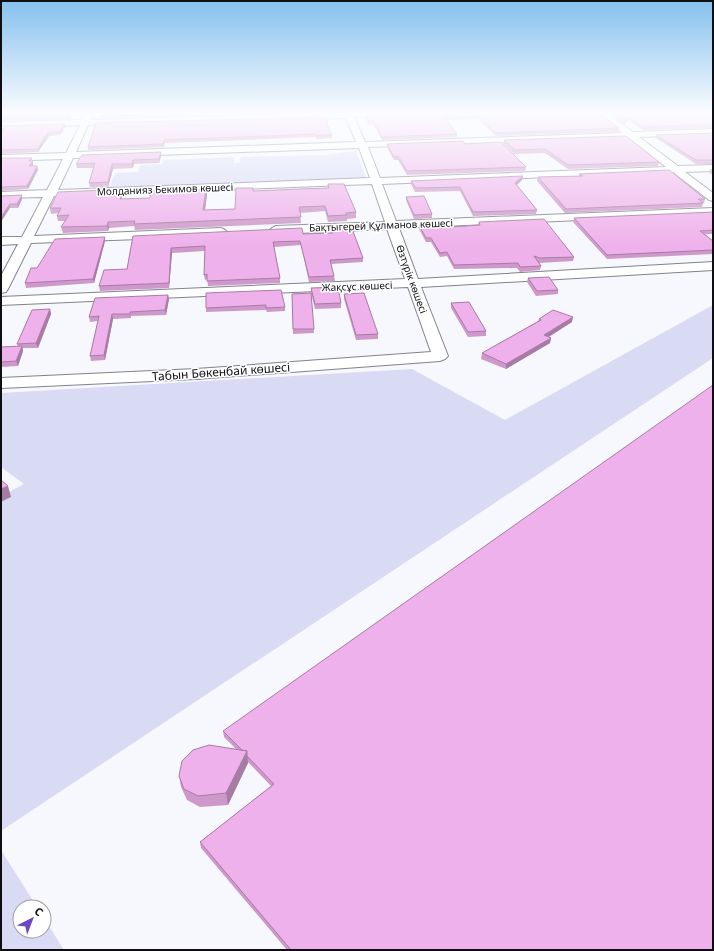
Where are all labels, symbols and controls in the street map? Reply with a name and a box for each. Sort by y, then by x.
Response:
street label: Молданияз Бекимов көшесі [97,180,233,198]
street label: Бақтыгерей Құлманов көшесі [309,215,453,235]
street label: Өзтүрік көшесі [393,243,431,315]
street label: Жақсұс көшесі [321,278,393,294]
street label: Табын Бөкенбай көшесі [151,358,291,385]
north arrow [12,899,52,939]
text: С [31,903,47,919]

